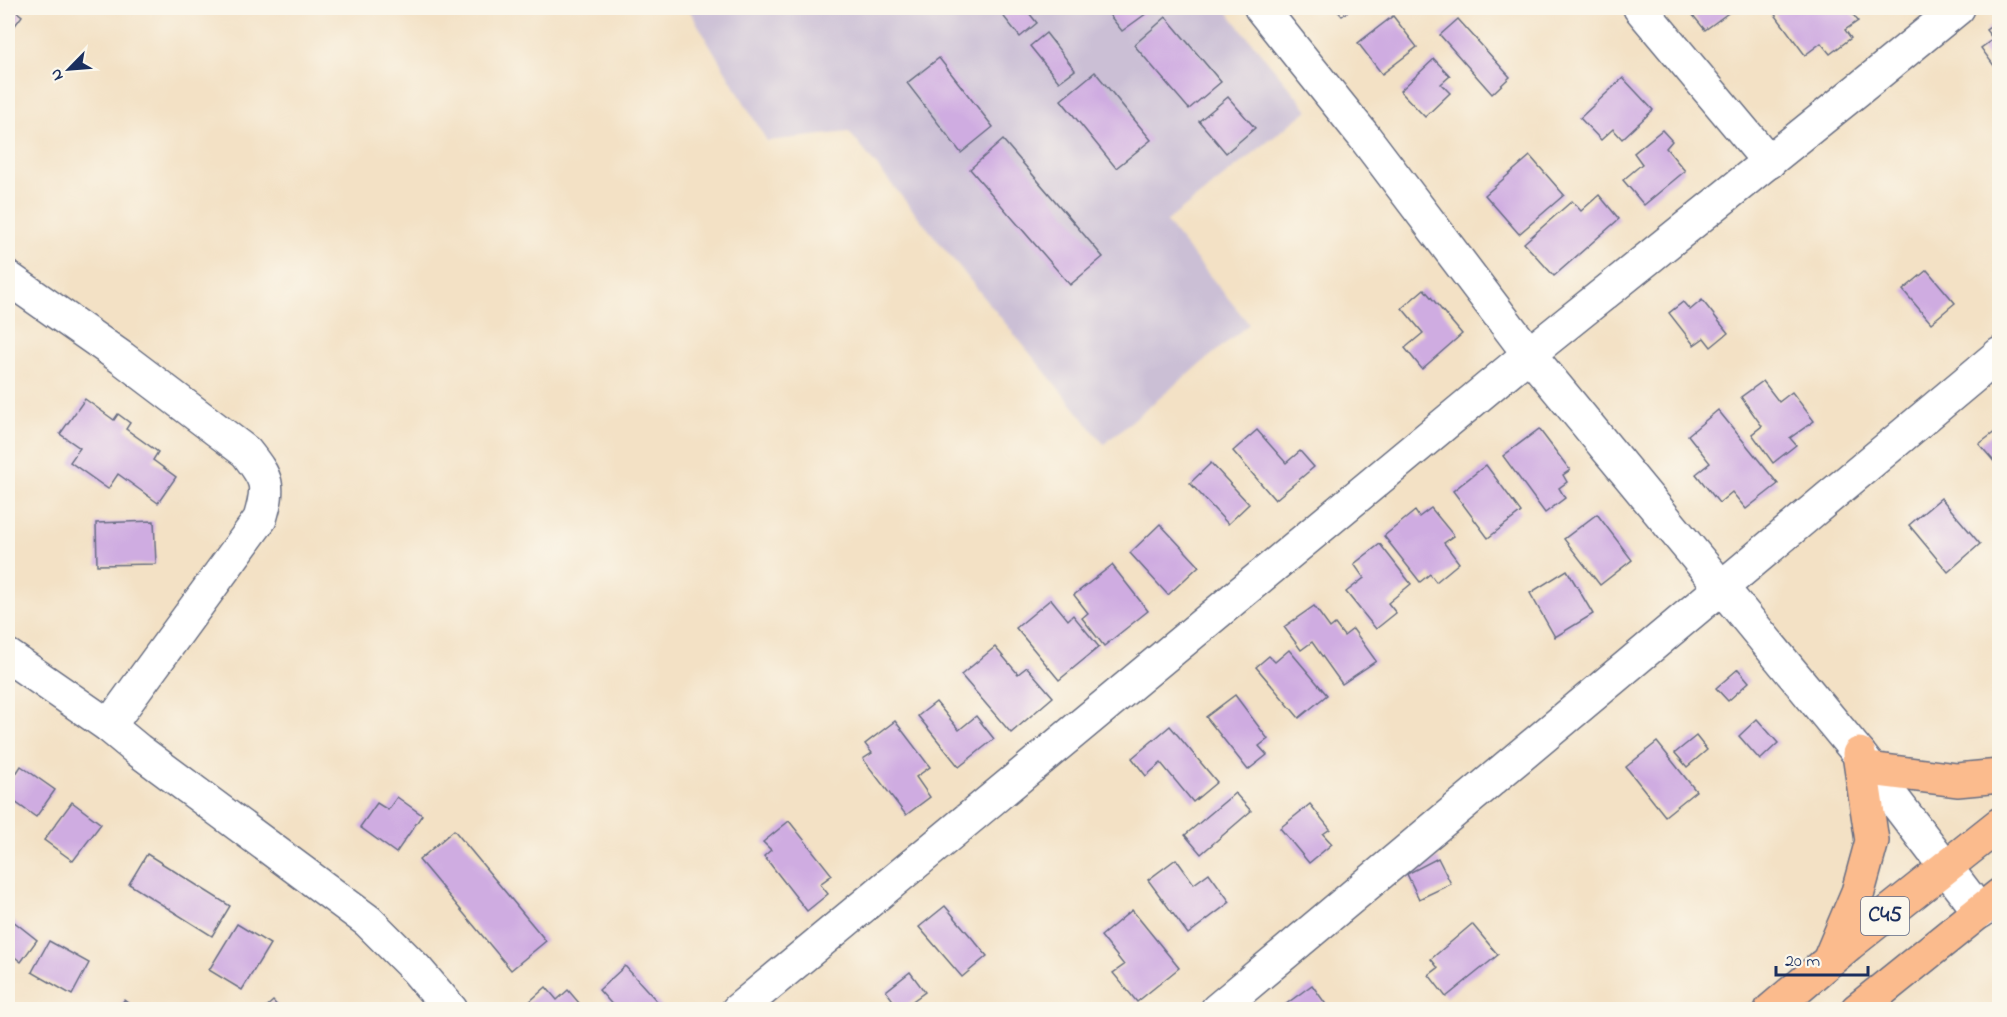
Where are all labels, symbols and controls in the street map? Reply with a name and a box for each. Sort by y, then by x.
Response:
north arrow [39,39,99,99]
text: N [44,64,70,84]
road number: C45 [1861,897,1909,935]
scale bar [1776,939,1868,977]
text: 20 m [1785,949,1820,975]

